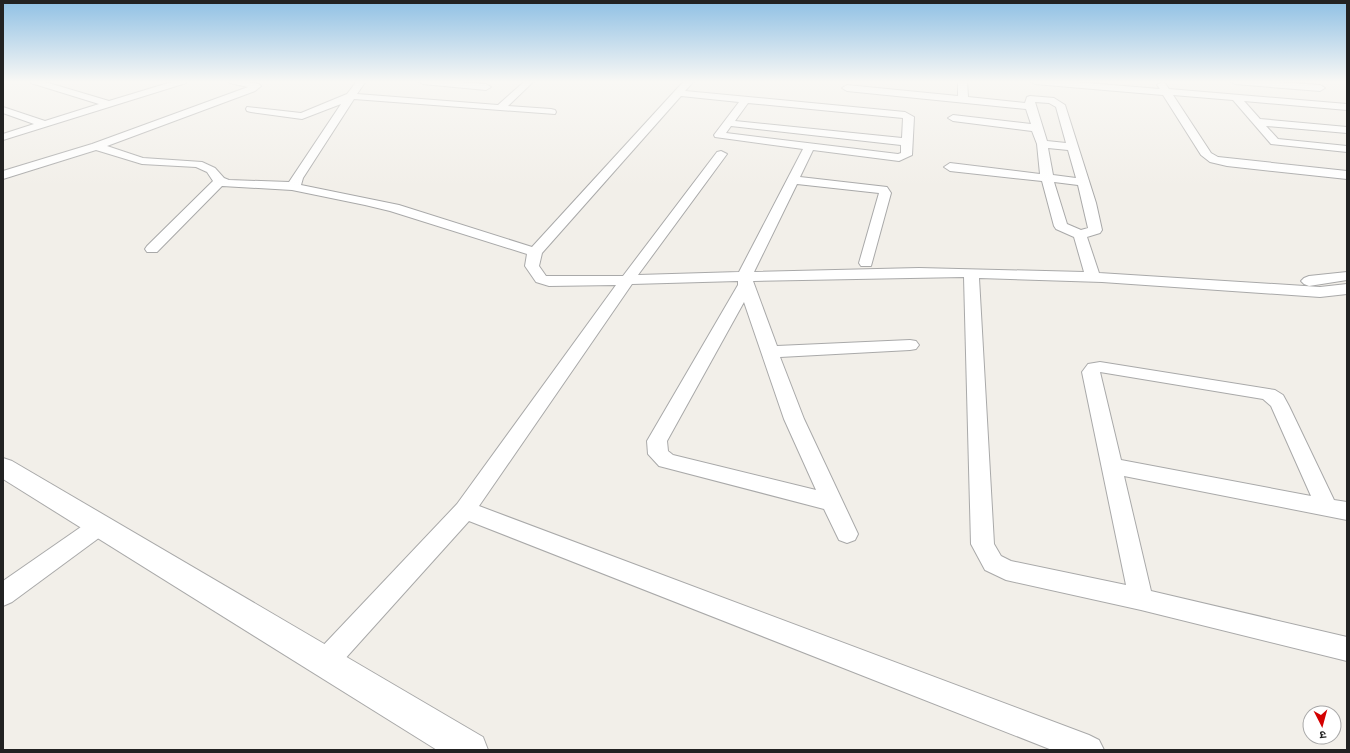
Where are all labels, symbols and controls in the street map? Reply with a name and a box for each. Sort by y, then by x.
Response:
north arrow [1302,705,1342,745]
text: उ [1319,728,1327,741]

